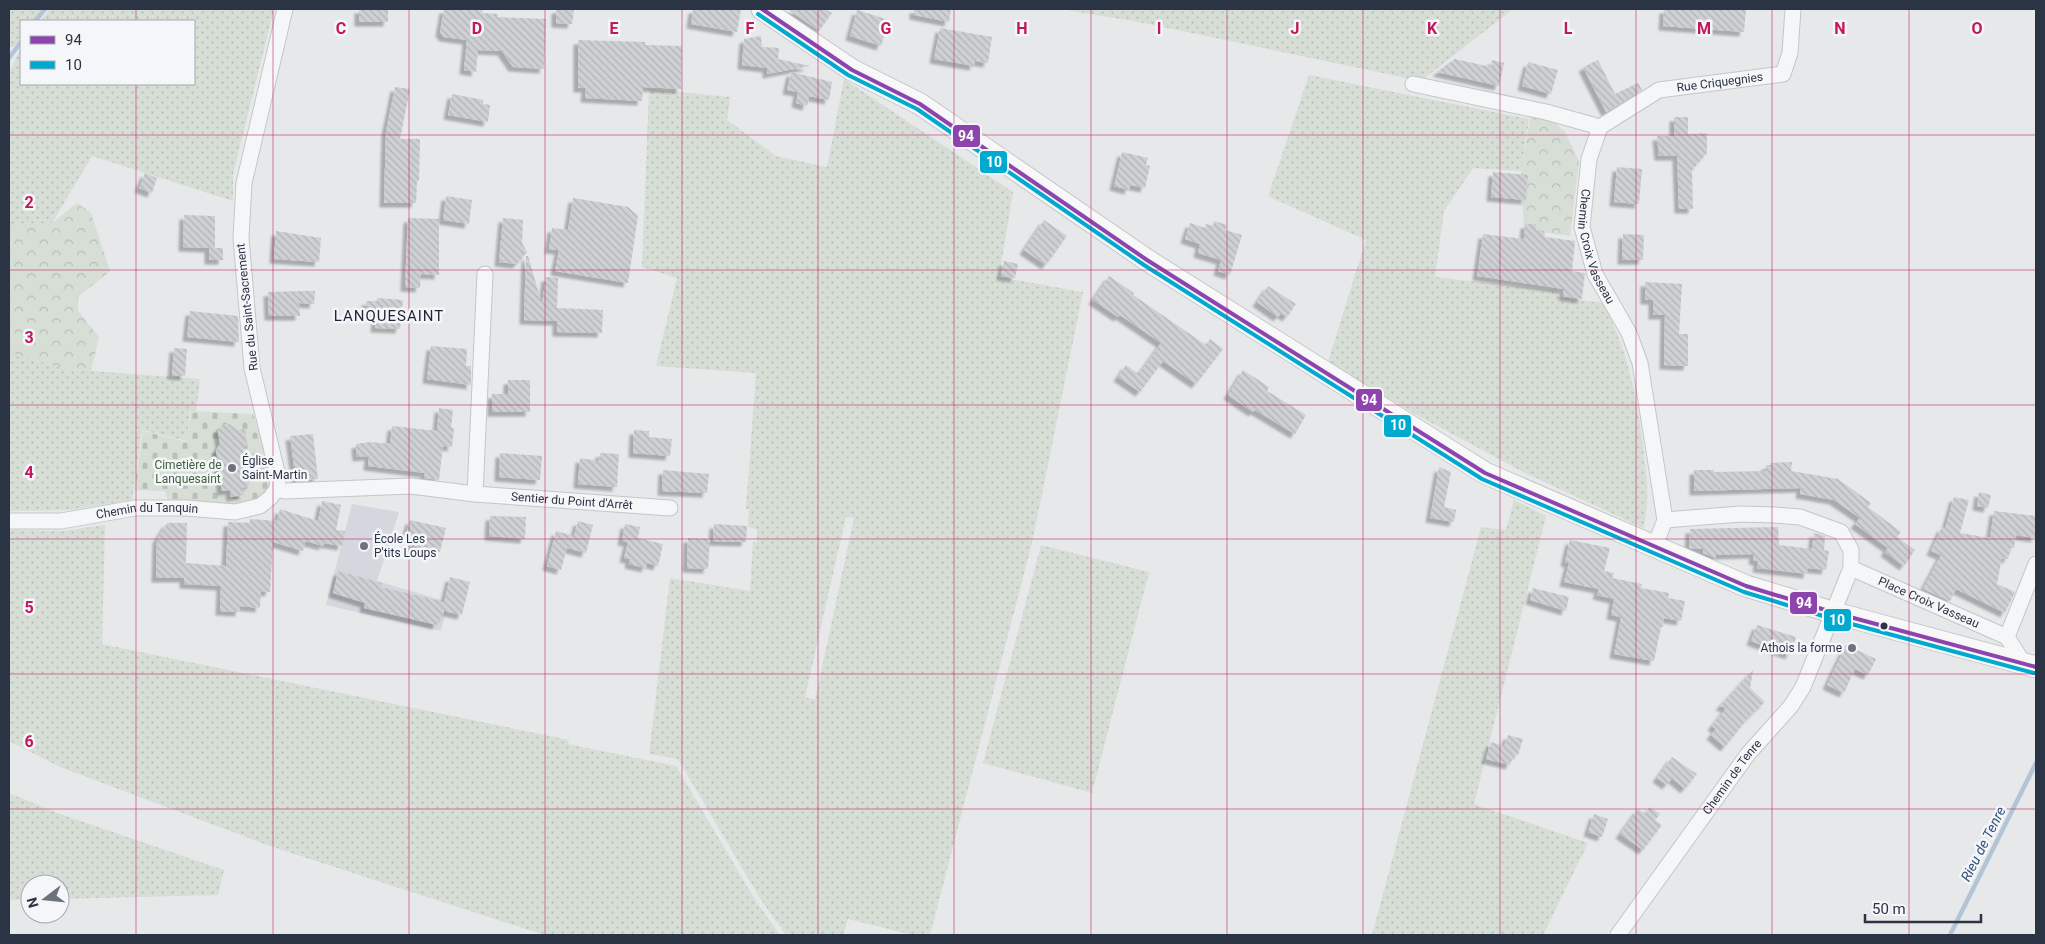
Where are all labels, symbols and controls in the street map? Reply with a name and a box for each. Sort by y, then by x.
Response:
text: C [336,19,346,38]
text: D [472,19,482,38]
text: E [610,19,619,38]
text: F [746,19,755,38]
text: G [881,19,892,38]
text: H [1016,19,1028,38]
text: I [1157,19,1161,38]
text: J [1291,19,1299,38]
text: K [1427,19,1438,38]
text: L [1564,19,1573,38]
text: M [1697,19,1711,38]
text: N [1834,19,1846,38]
text: O [1971,19,1983,38]
legend [20,20,195,85]
text: 94 [65,31,82,49]
text: 10 [65,56,82,74]
street label: Rue Criquegnies [1676,70,1764,95]
line badge: 94 [952,124,981,148]
text: 94 [958,128,974,144]
line badge: 10 [979,150,1008,174]
text: 10 [986,154,1002,170]
street label: Chemin Croix Vasseau [1575,188,1618,306]
text: 2 [24,193,34,212]
street label: Rue du Saint-Sacrement [233,243,261,371]
district label: LANQUESAINT [334,307,444,325]
text: 3 [24,328,34,347]
line badge: 94 [1355,388,1383,412]
text: 94 [1361,392,1377,408]
line badge: 10 [1383,414,1412,438]
text: 10 [1390,417,1406,433]
place label: Église Saint-Martin [242,453,307,482]
park label: Cimetière de Lanquesaint [154,458,222,486]
marker: Église Saint-Martin [226,462,238,474]
text: 4 [24,463,34,482]
street label: Sentier du Point d'Arrêt [511,490,633,512]
street label: Chemin du Tanquin [95,501,199,522]
place label: École Les P'tits Loups [374,531,436,560]
marker: École Les P'tits Loups [358,540,370,552]
street label: Place Croix Vasseau [1876,574,1981,631]
line badge: 94 [1789,591,1818,615]
text: 94 [1796,595,1812,611]
text: 5 [24,598,34,617]
line badge: 10 [1823,608,1852,632]
text: 10 [1829,612,1845,628]
unlabelled marker [1879,621,1889,631]
place label: Athois la forme [1760,641,1842,655]
marker: Athois la forme [1846,642,1858,654]
text: 6 [24,732,34,751]
street label: Chemin de Tenre [1700,737,1765,817]
water label: Rieu de Tenre [1957,804,2009,884]
north arrow [20,874,70,924]
scale bar [1865,892,1981,924]
text: N [23,896,42,910]
text: 50 m [1872,900,1906,918]

